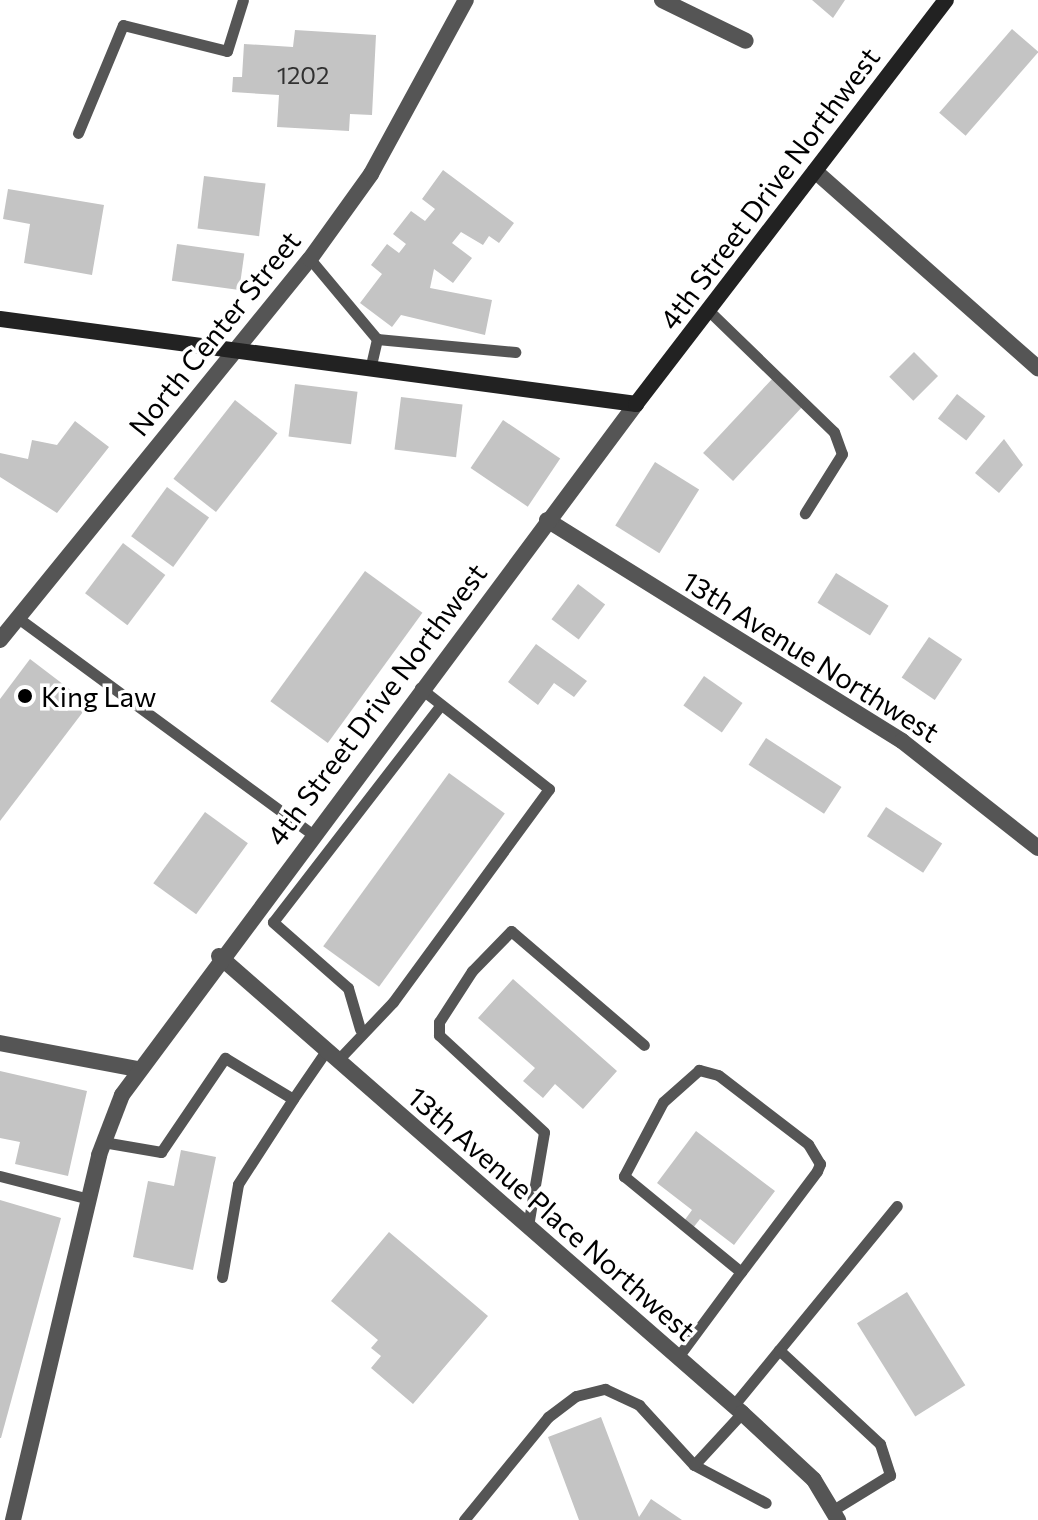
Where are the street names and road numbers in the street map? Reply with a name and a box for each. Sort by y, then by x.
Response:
street label: 4th Street Drive Northwest [652,40,886,336]
street label: North Center Street [121,224,307,442]
street label: 4th Street Drive Northwest [259,556,493,852]
street label: 13th Avenue Northwest [676,563,946,749]
street label: 13th Avenue Place Northwest [401,1079,703,1347]

